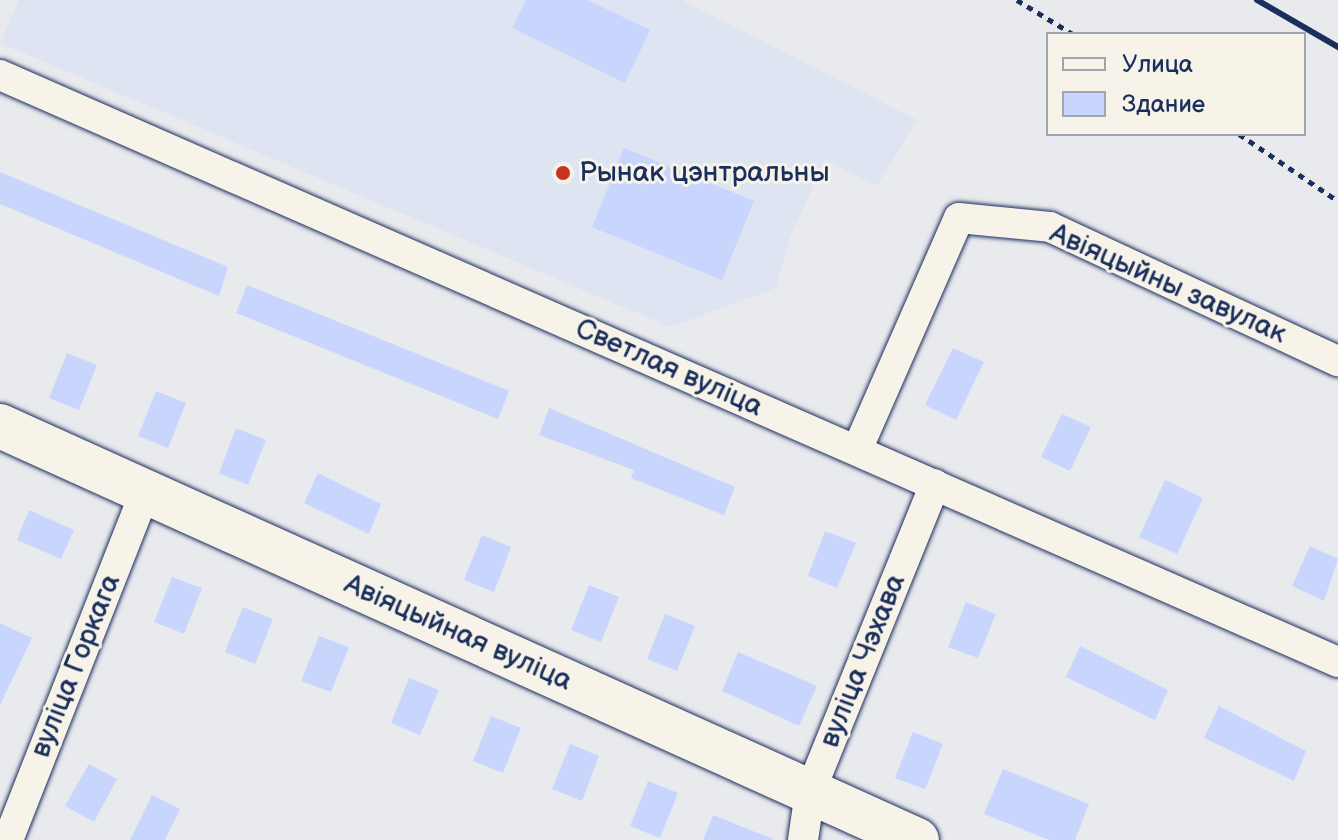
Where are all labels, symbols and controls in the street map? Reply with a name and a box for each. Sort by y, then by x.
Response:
legend [1046,32,1306,136]
text: Улица [1122,50,1193,79]
text: Здание [1122,90,1205,119]
place label: Рынак цэнтральны [579,156,830,190]
marker: Рынак цэнтральны [554,164,572,182]
street label: Авіяцыйны завулак [1045,217,1291,351]
street label: Светлая вуліца [570,312,768,424]
street label: Авіяцыйная вуліца [339,568,577,698]
street label: вуліца Горкага [24,570,128,762]
street label: вуліца Чэхава [813,570,913,752]

